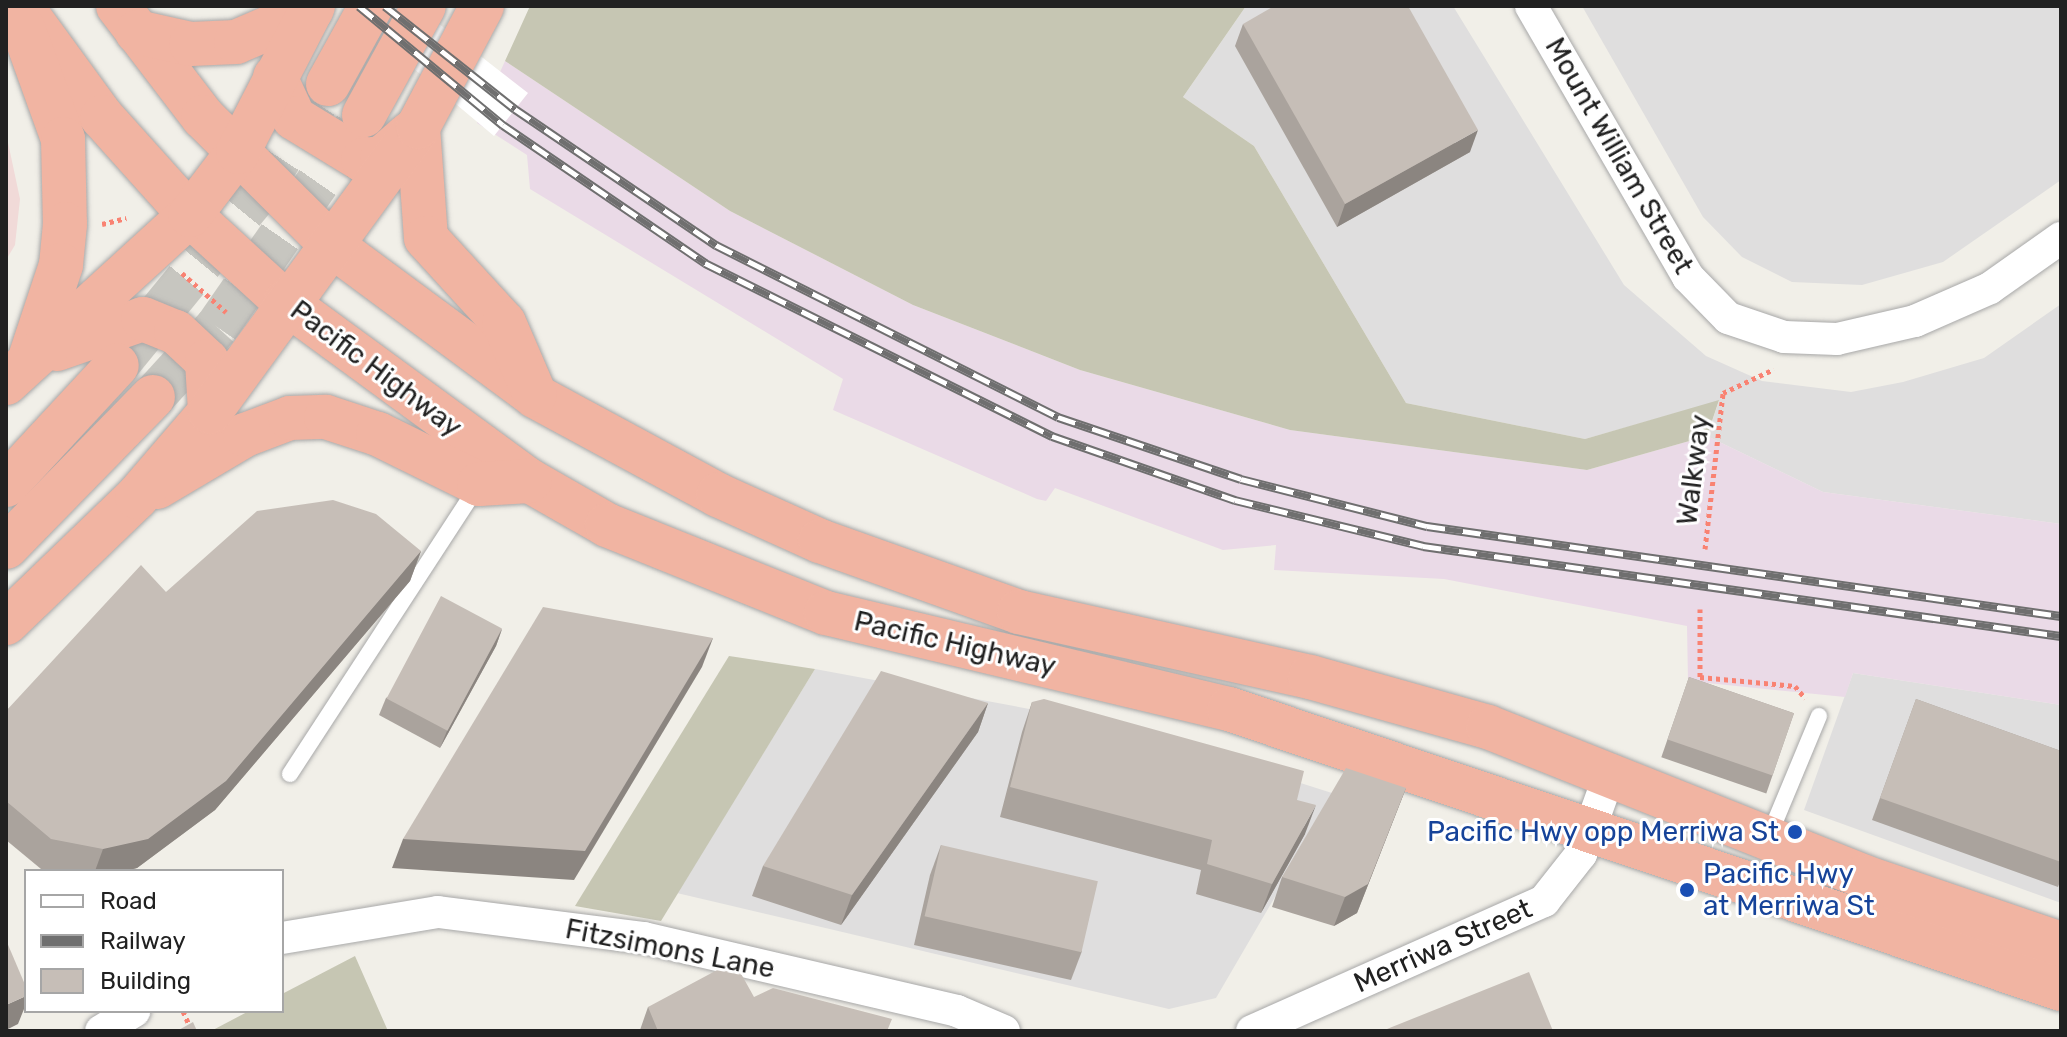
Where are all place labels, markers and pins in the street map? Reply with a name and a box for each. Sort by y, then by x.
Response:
place label: Pacific Hwy opp Merriwa St [1426,815,1779,849]
marker: Pacific Hwy opp Merriwa St [1786,823,1804,841]
place label: Pacific Hwy at Merriwa St [1703,857,1875,923]
marker: Pacific Hwy at Merriwa St [1678,881,1696,899]

